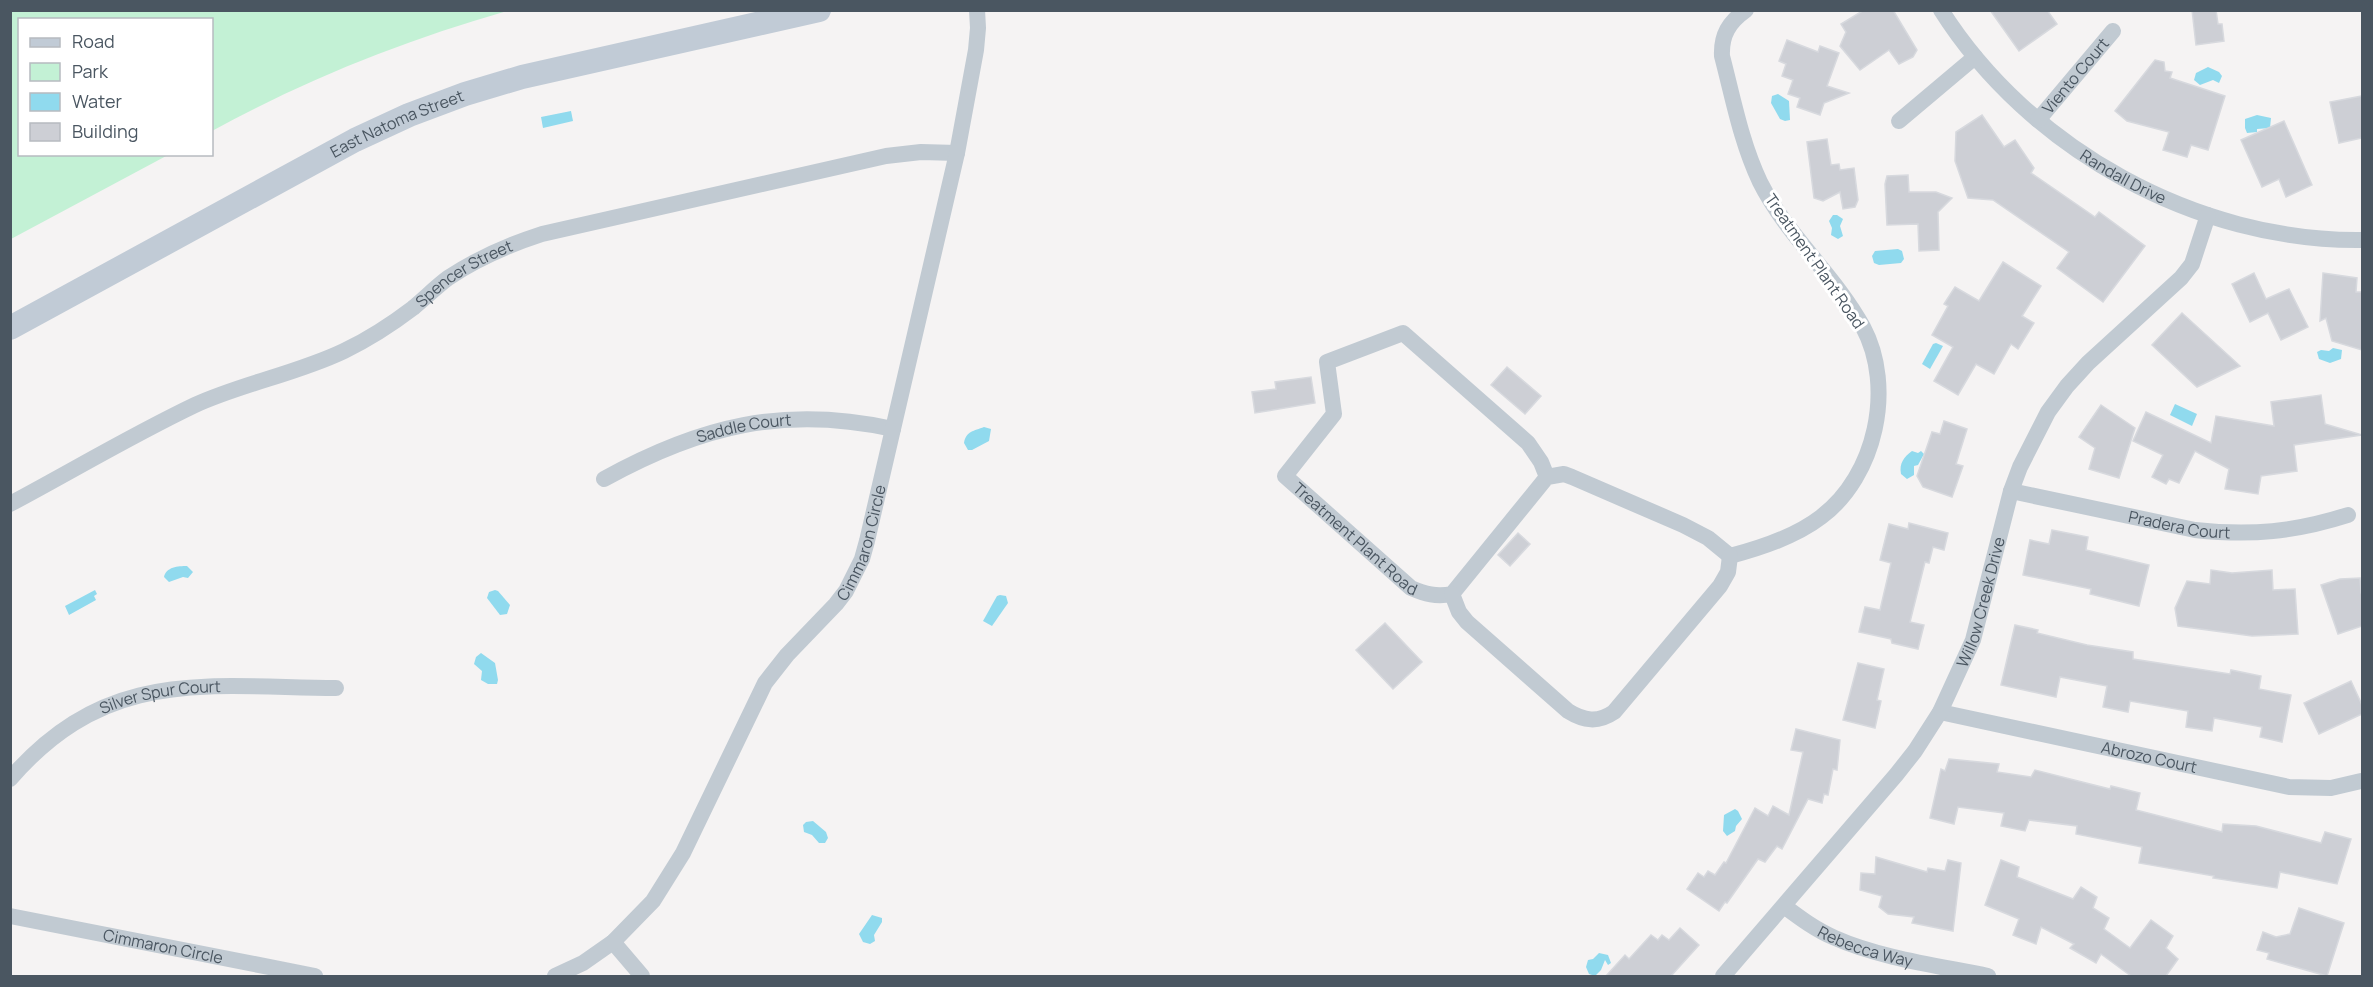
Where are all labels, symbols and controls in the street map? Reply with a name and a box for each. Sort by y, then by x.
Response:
legend [18,18,213,156]
text: Road [72,29,115,53]
street label: Viento Court [2037,33,2114,118]
text: Park [72,59,109,83]
street label: East Natoma Street [326,84,467,163]
text: Water [72,89,122,113]
text: Building [72,119,138,143]
street label: Randall Drive [2076,144,2170,209]
street label: Treatment Plant Road [1760,189,1870,333]
street label: Spencer Street [410,235,516,312]
street label: Saddle Court [693,409,792,448]
street label: Treatment Plant Road [1288,477,1421,600]
street label: Cimmaron Circle [831,483,891,605]
street label: Pradera Court [2127,505,2231,543]
street label: Willow Creek Drive [1951,534,2010,671]
street label: Silver Spur Court [96,675,221,719]
street label: Abrozo Court [2099,736,2199,778]
street label: Rebecca Way [1814,920,1915,972]
street label: Cimmaron Circle [101,924,225,969]

